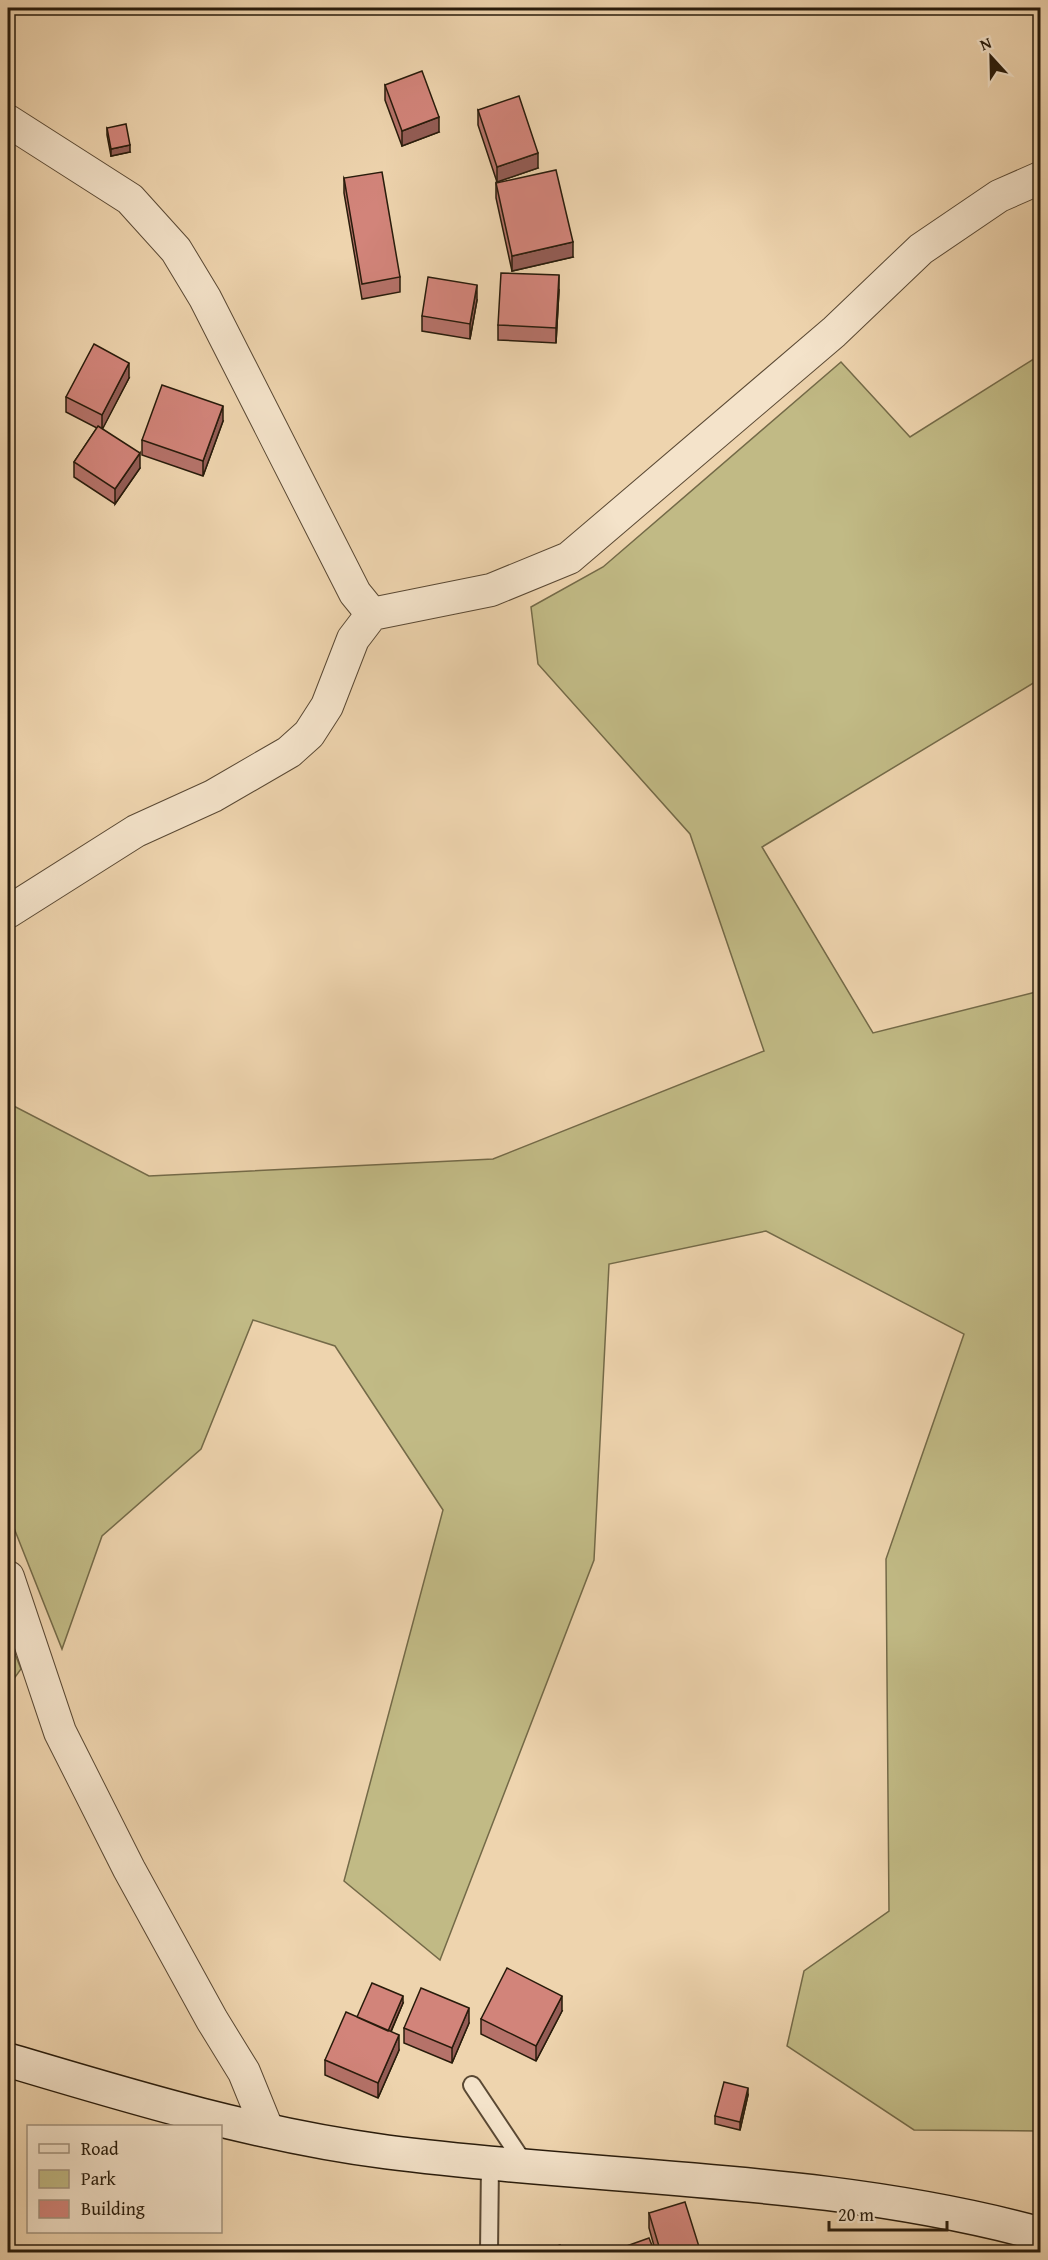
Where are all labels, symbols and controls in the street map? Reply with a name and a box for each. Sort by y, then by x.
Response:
north arrow [961,27,1021,87]
text: N [976,30,995,56]
legend [27,2125,222,2233]
text: Road [81,2135,119,2162]
text: Park [81,2165,117,2192]
scale bar [829,2194,948,2232]
text: Building [81,2195,145,2222]
text: 20 m [838,2201,874,2228]

